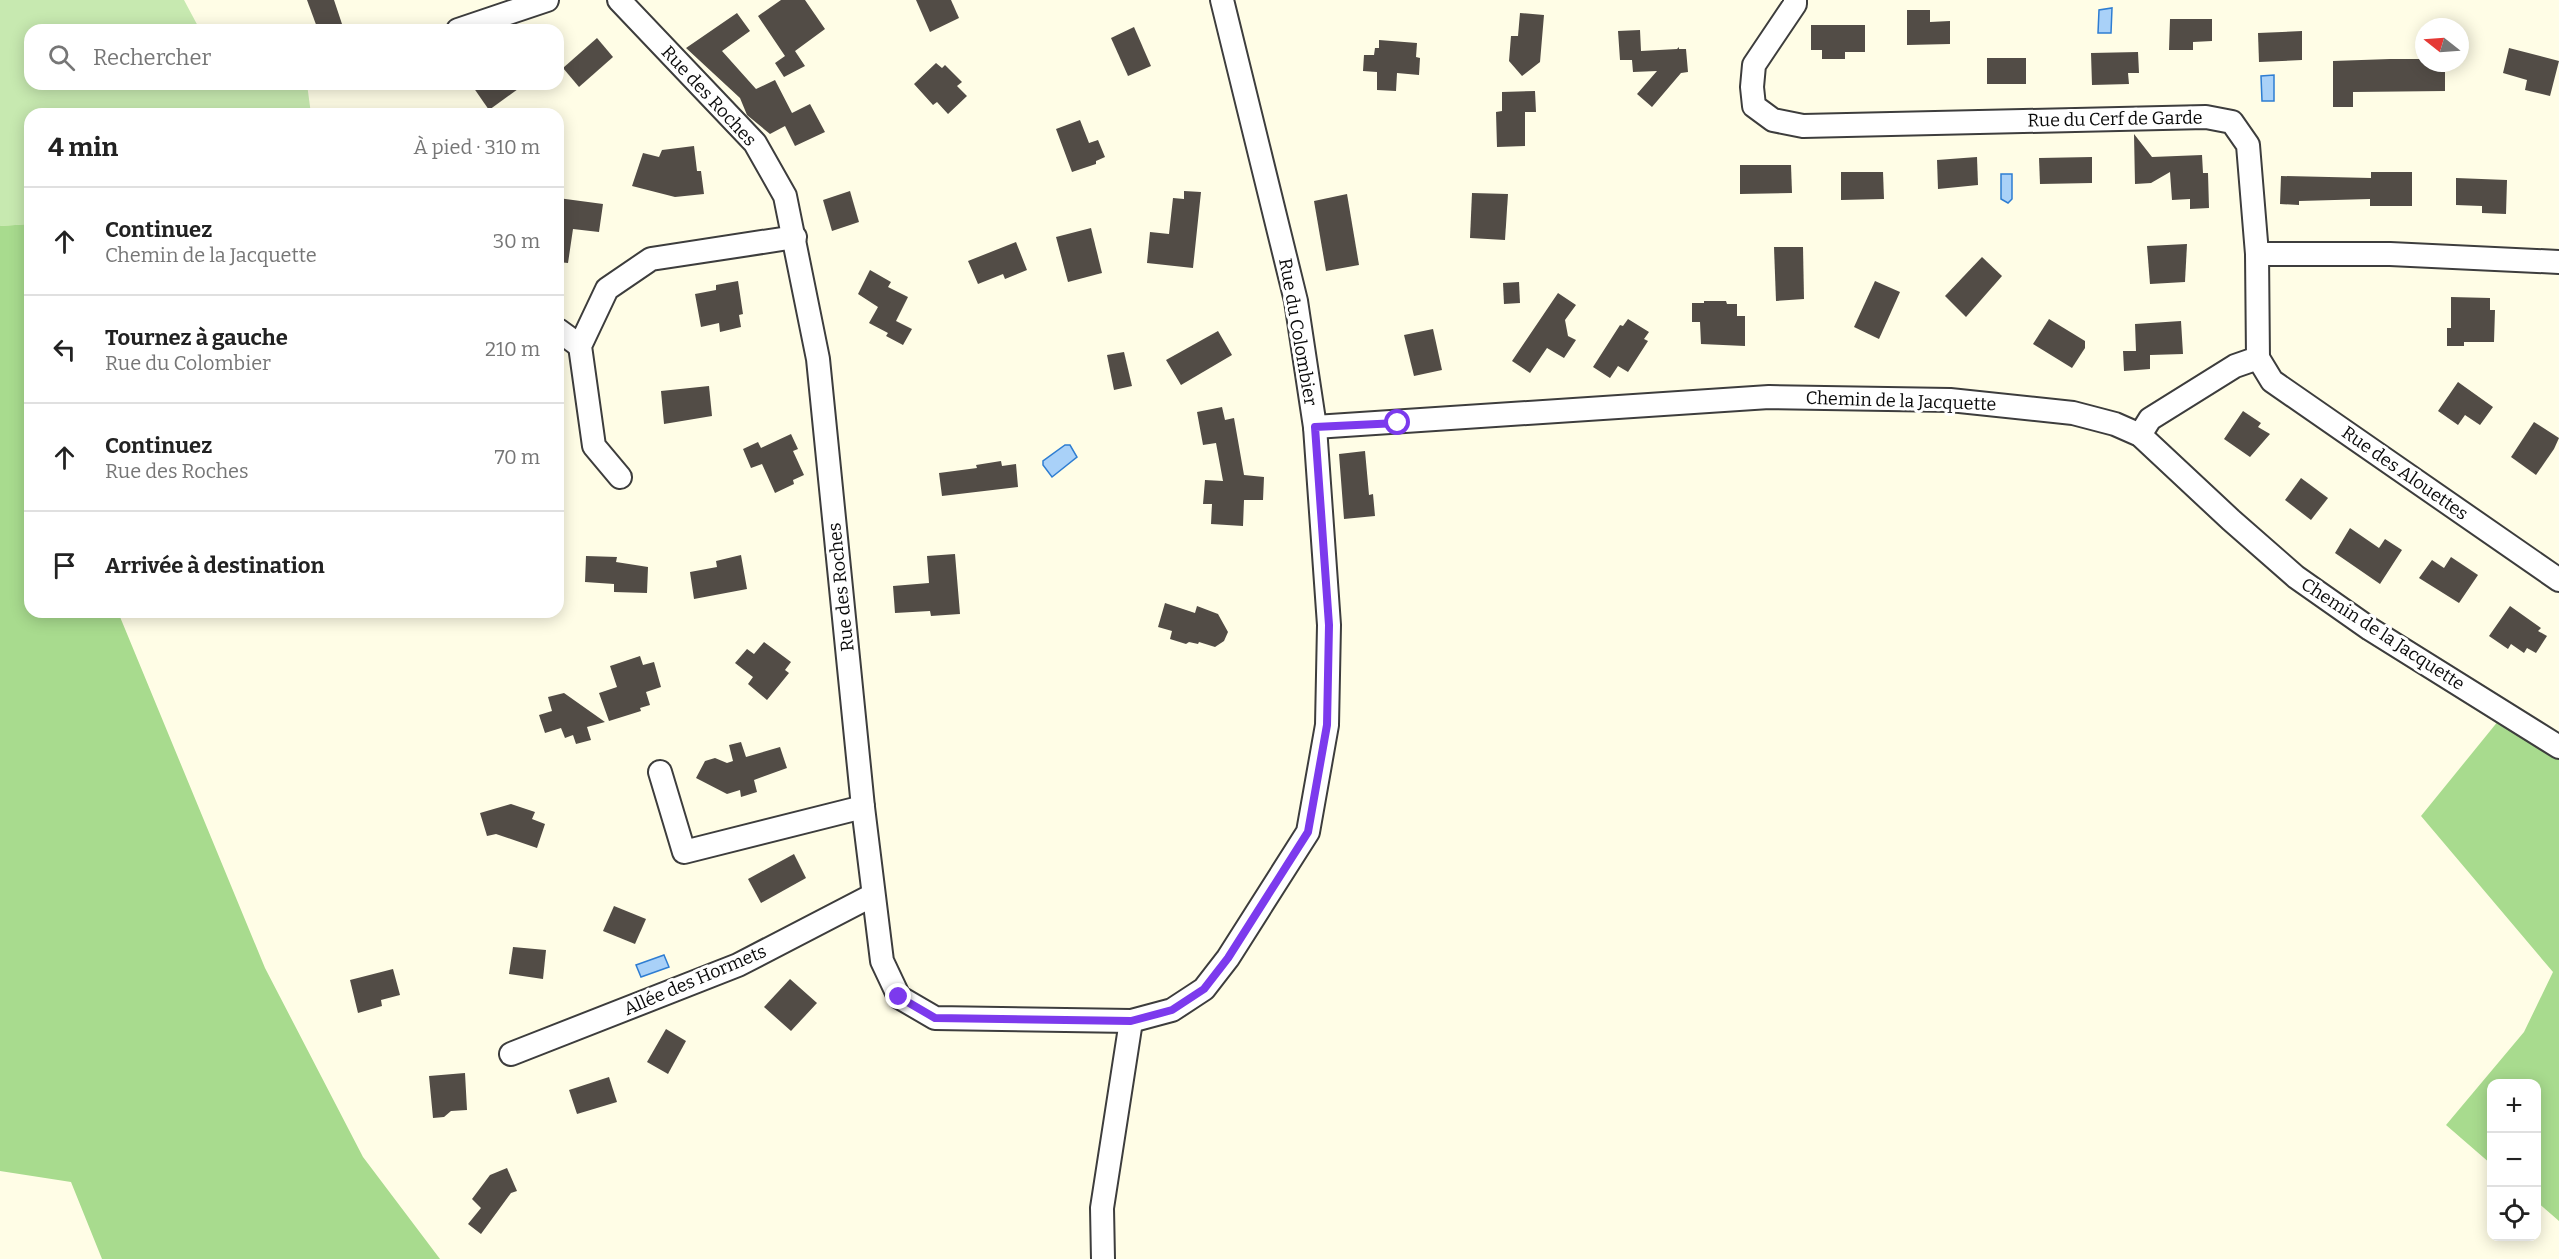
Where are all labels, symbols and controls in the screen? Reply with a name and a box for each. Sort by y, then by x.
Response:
north arrow [2415,18,2469,72]
search box [24,24,564,90]
icon: search [45,41,78,74]
street label: Rue des Roches [657,41,761,151]
text: Rechercher [93,44,211,71]
street label: Rue du Cerf de Garde [2027,106,2203,132]
text: 4 min [48,132,118,163]
text: À pied · 310 m [414,135,540,159]
text: Continuez [105,216,212,243]
icon: ahead [48,225,81,258]
text: 30 m [493,229,540,253]
text: Chemin de la Jacquette [105,243,317,267]
street label: Rue du Colombier [1274,257,1322,407]
text: Tournez à gauche [105,324,288,351]
icon: left [48,333,81,366]
text: 210 m [485,337,540,361]
text: Rue du Colombier [105,351,271,375]
street label: Chemin de la Jacquette [1805,387,1997,415]
route start [1384,409,1410,435]
street label: Rue des Alouettes [2338,421,2472,525]
text: Continuez [105,432,212,459]
icon: ahead [48,441,81,474]
text: 70 m [494,445,540,469]
text: Rue des Roches [105,459,249,483]
street label: Rue des Roches [823,522,859,652]
icon: arrive [48,549,81,582]
text: Arrivée à destination [105,552,325,579]
street label: Chemin de la Jacquette [2297,573,2469,695]
street label: Allée des Hormets [620,940,770,1020]
route end [885,983,911,1009]
map controls [2487,1079,2541,1241]
button: + [2487,1079,2541,1133]
button: − [2487,1133,2541,1187]
button: locate [2487,1187,2541,1241]

